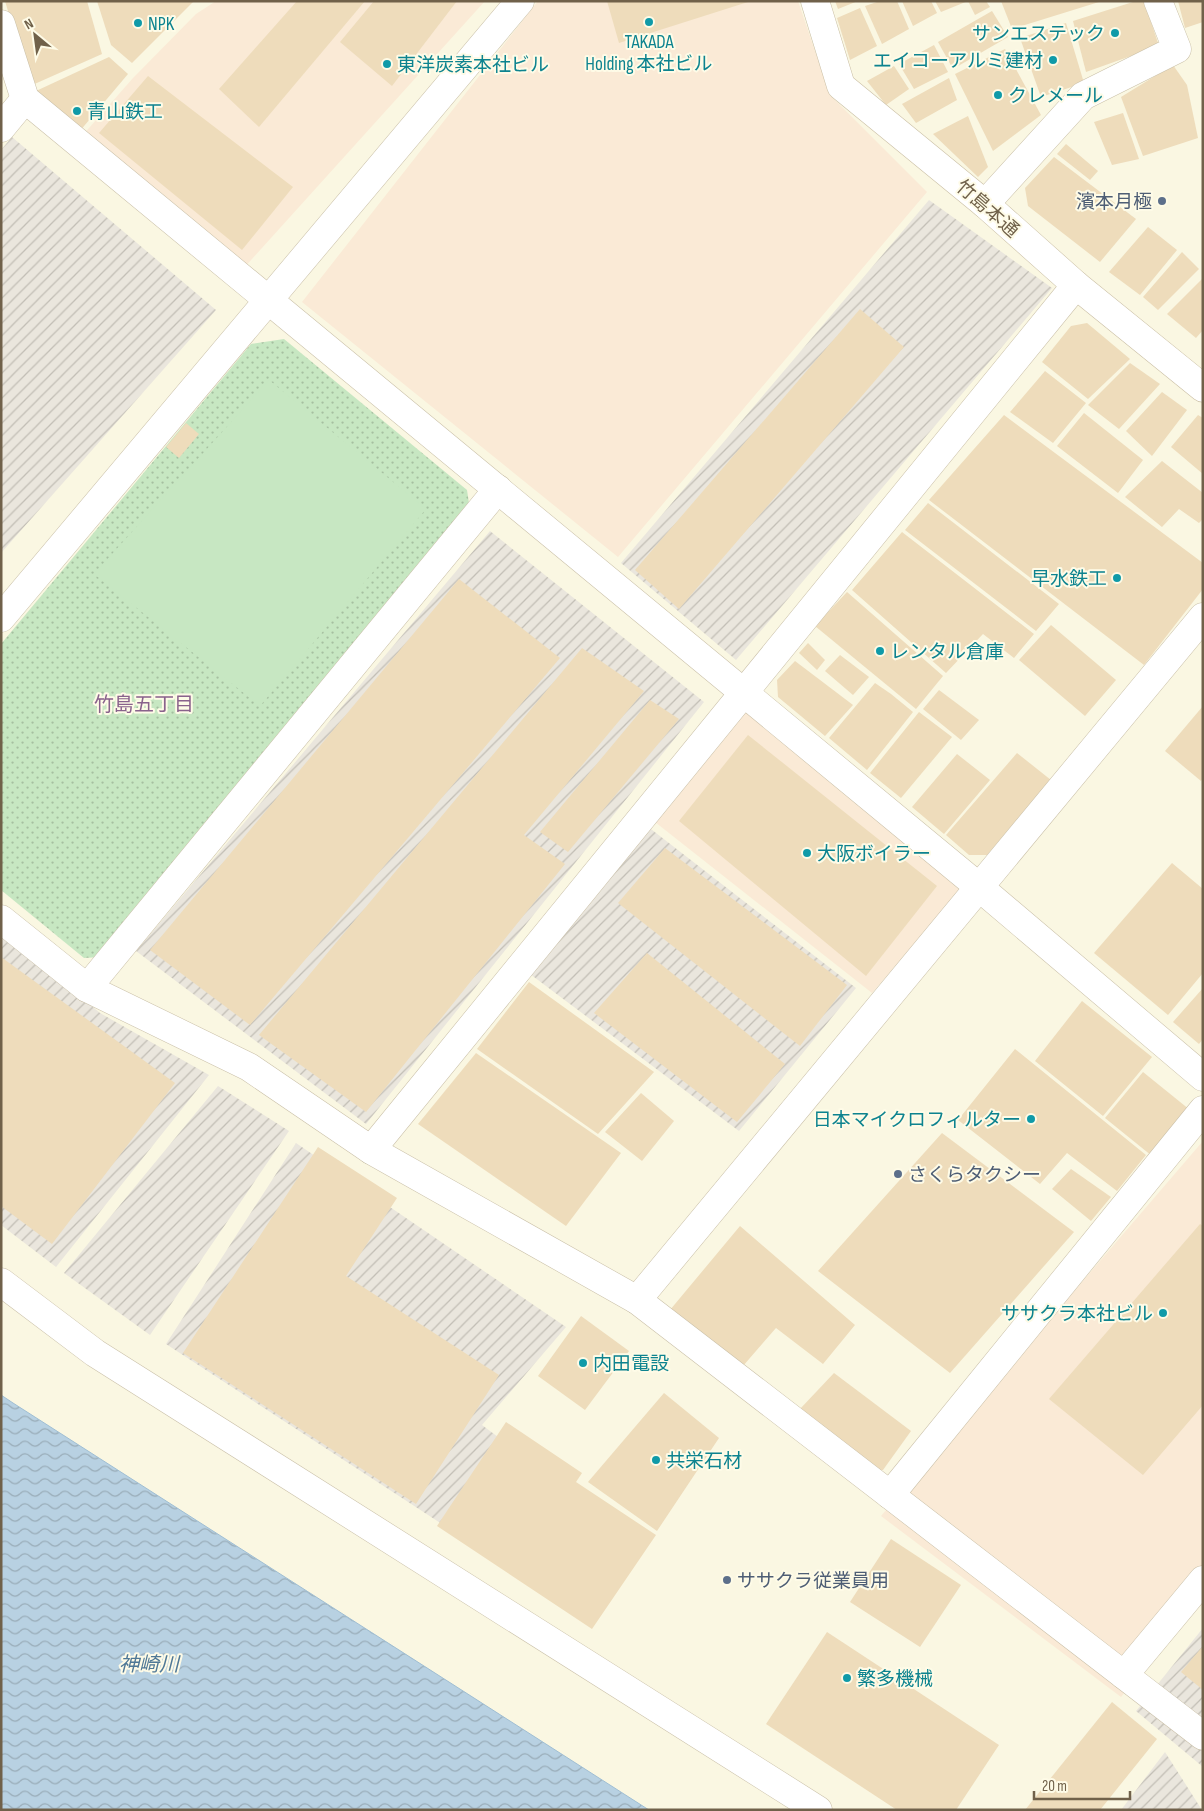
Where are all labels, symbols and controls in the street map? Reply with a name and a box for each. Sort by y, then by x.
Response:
north arrow [10,10,60,60]
place label: NPK [148,13,175,36]
text: N [22,15,36,33]
marker: TAKADA Holding 本社ビル [643,16,655,28]
marker: NPK [132,17,144,29]
place label: サンエステック [972,23,1105,46]
marker: サンエステック [1109,27,1121,39]
place label: TAKADA Holding 本社ビル [585,31,713,76]
place label: エイコーアルミ建材 [873,50,1043,73]
place label: 東洋炭素本社ビル [397,54,549,77]
marker: エイコーアルミ建材 [1047,54,1059,66]
marker: 東洋炭素本社ビル [381,58,393,70]
place label: クレメール [1008,85,1103,108]
marker: クレメール [992,89,1004,101]
place label: 青山鉄工 [87,101,163,124]
marker: 青山鉄工 [71,105,83,117]
street label: 竹島本通 [951,176,1023,243]
place label: 濱本月極 [1076,191,1152,214]
marker: 濱本月極 [1156,195,1168,207]
place label: 早水鉄工 [1031,568,1107,591]
marker: 早水鉄工 [1111,572,1123,584]
place label: レンタル倉庫 [890,641,1004,664]
marker: レンタル倉庫 [874,645,886,657]
district label: 竹島五丁目 [94,693,194,717]
place label: 大阪ボイラー [817,843,931,866]
marker: 大阪ボイラー [801,847,813,859]
place label: 日本マイクロフィルター [813,1109,1021,1132]
marker: 日本マイクロフィルター [1025,1113,1037,1125]
place label: さくらタクシー [908,1164,1041,1187]
marker: さくらタクシー [892,1168,904,1180]
place label: ササクラ本社ビル [1001,1303,1153,1326]
marker: ササクラ本社ビル [1157,1307,1169,1319]
place label: 内田電設 [593,1353,669,1376]
marker: 内田電設 [577,1357,589,1369]
place label: 共栄石材 [666,1450,742,1473]
marker: 共栄石材 [650,1454,662,1466]
place label: ササクラ従業員用 [737,1570,889,1593]
marker: ササクラ従業員用 [721,1574,733,1586]
water label: 神崎川 [119,1653,181,1677]
place label: 繁多機械 [857,1668,933,1691]
marker: 繁多機械 [841,1672,853,1684]
scale bar [1034,1768,1130,1800]
text: 20 m [1042,1777,1067,1796]

